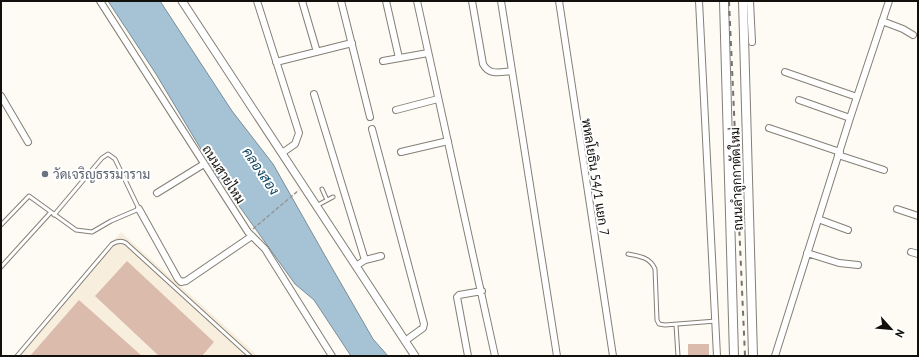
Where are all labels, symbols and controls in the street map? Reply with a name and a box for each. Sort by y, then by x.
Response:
street label: พหลโยธิน 54/1 แยก 7 [578,117,613,237]
street label: ถนนลำลูกกาตัดใหม่ [726,127,748,231]
street label: ถนนสายไหม [198,142,249,207]
water label: คลองสอง [238,144,284,198]
place label: วัดเจริญธรรมาราม [53,166,150,183]
marker: วัดเจริญธรรมาราม [40,169,50,179]
north arrow [871,309,911,349]
text: N [892,327,908,340]

